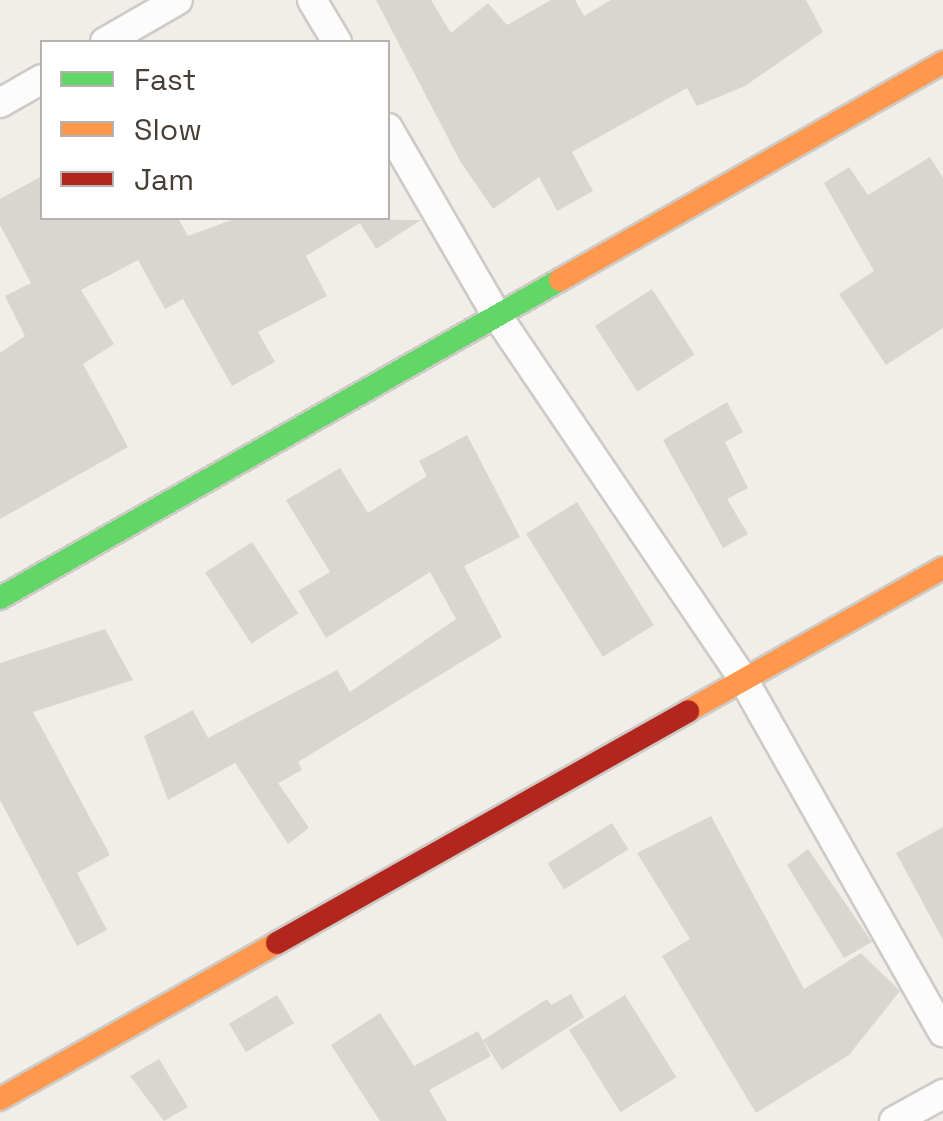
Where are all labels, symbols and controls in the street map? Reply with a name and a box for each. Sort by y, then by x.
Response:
legend [40,40,390,220]
text: Fast [134,60,196,99]
text: Slow [134,110,202,149]
text: Jam [134,160,194,199]

